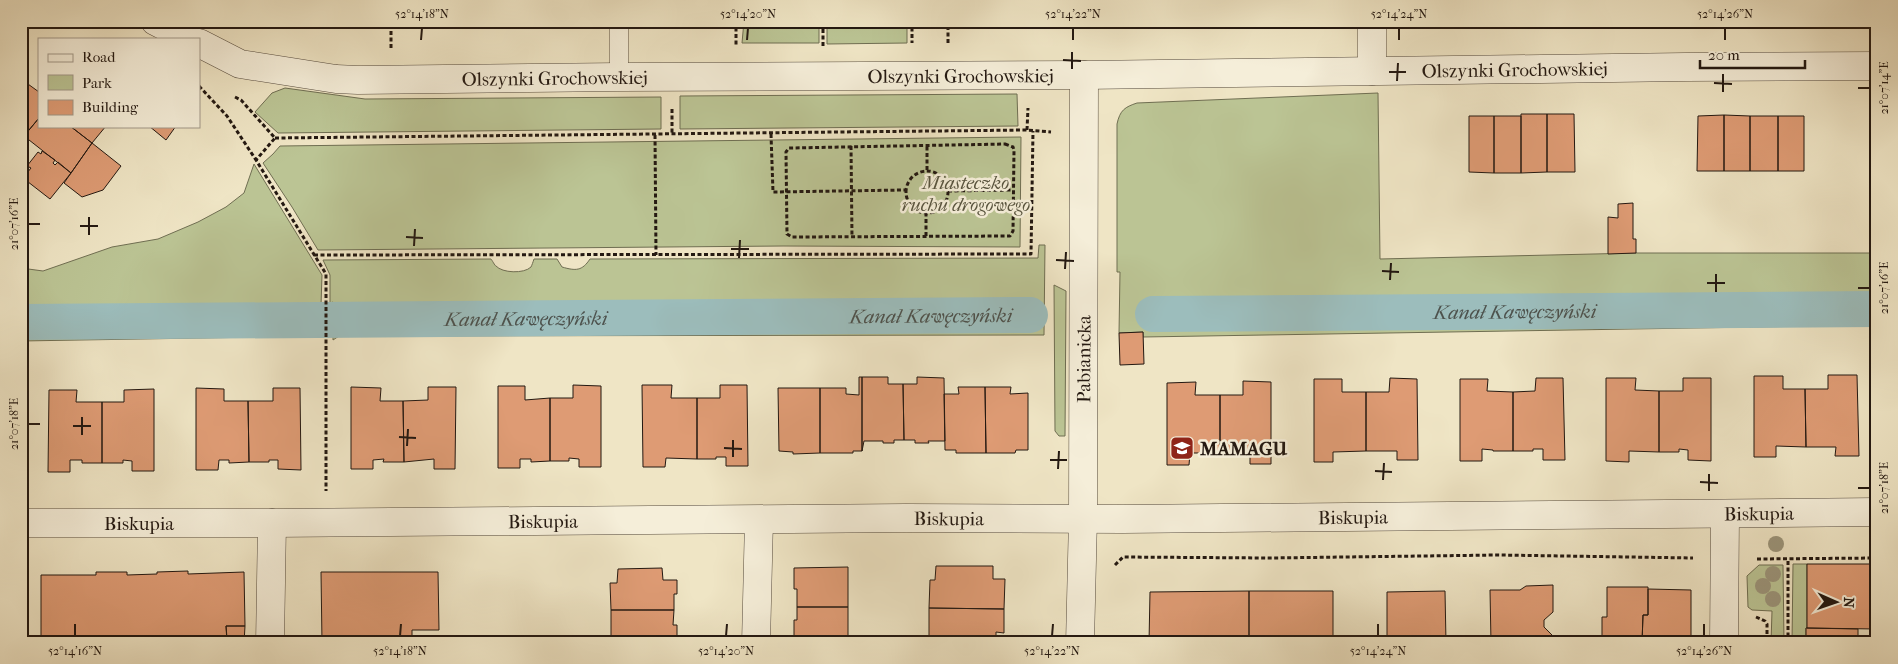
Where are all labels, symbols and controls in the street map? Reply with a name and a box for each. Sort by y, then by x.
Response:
text: 52°14'18"N [395,7,449,21]
text: 52°14'20"N [720,7,776,21]
text: 52°14'22"N [1045,7,1101,21]
text: 52°14'24"N [1371,7,1427,21]
text: 52°14'26"N [1697,7,1753,21]
legend [38,38,200,128]
scale bar [1700,38,1806,70]
text: 20 m [1708,46,1740,64]
text: Road [82,48,116,66]
street label: Olszynki Grochowskiej [1421,58,1608,83]
text: 21°07'14"E [1877,61,1891,115]
street label: Olszynki Grochowskiej [868,65,1054,88]
street label: Olszynki Grochowskiej [461,67,648,91]
text: Park [82,74,112,92]
text: Building [82,98,139,116]
park label: Miasteczko ruchu drogowego [902,172,1030,216]
text: 21°07'16"E [7,198,21,250]
text: 21°07'16"E [1877,262,1891,314]
water label: Kanał Kawęczyński [1431,300,1598,324]
water label: Kanał Kawęczyński [847,304,1014,328]
water label: Kanał Kawęczyński [442,307,609,331]
street label: Pabianicka [1073,315,1095,403]
text: 21°07'18"E [7,398,21,450]
school or university icon: MAMAGU [1169,435,1195,461]
place label: MAMAGU [1199,438,1287,460]
text: 21°07'18"E [1877,462,1891,514]
street label: Biskupia [1724,503,1794,525]
street label: Biskupia [1318,507,1388,529]
street label: Biskupia [914,508,984,530]
street label: Biskupia [508,511,578,533]
street label: Biskupia [104,513,174,535]
north arrow [1810,576,1860,626]
text: N [1840,597,1857,608]
text: 52°14'16"N [48,644,102,658]
text: 52°14'18"N [373,644,427,658]
text: 52°14'20"N [698,644,754,658]
text: 52°14'22"N [1024,644,1080,658]
text: 52°14'24"N [1350,644,1406,658]
text: 52°14'26"N [1676,644,1732,658]

